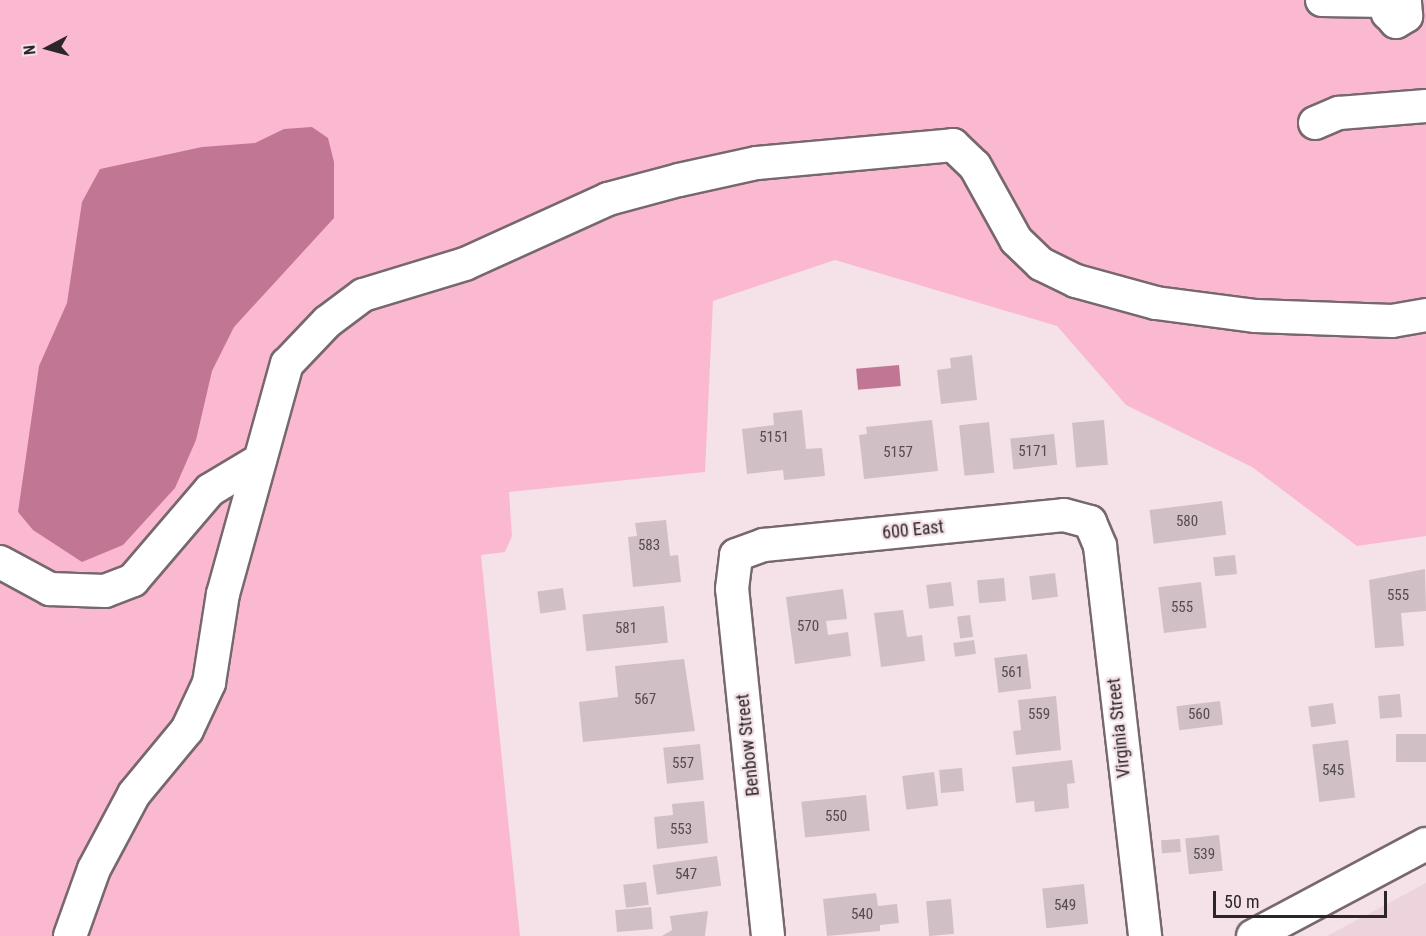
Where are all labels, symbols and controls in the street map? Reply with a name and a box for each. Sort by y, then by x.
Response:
north arrow [18,18,78,78]
text: N [20,44,40,56]
house number: 5151 [759,429,789,447]
house number: 5171 [1018,443,1048,461]
house number: 5157 [883,444,913,462]
house number: 580 [1176,513,1198,531]
street label: 600 East [881,516,945,544]
house number: 583 [638,537,660,555]
house number: 555 [1387,587,1409,605]
house number: 555 [1171,599,1193,617]
house number: 570 [797,618,819,636]
house number: 581 [615,620,637,638]
house number: 561 [1001,664,1023,682]
street label: Virginia Street [1103,677,1135,779]
house number: 567 [634,691,656,709]
street label: Benbow Street [732,693,764,797]
house number: 559 [1028,706,1050,724]
house number: 560 [1188,706,1210,724]
house number: 557 [672,755,694,773]
house number: 545 [1322,762,1344,780]
house number: 550 [825,808,847,826]
house number: 553 [670,821,692,839]
house number: 539 [1193,846,1215,864]
house number: 547 [675,866,697,884]
scale bar [1216,879,1390,917]
text: 50 m [1224,891,1259,912]
house number: 549 [1054,897,1076,915]
house number: 540 [851,906,873,924]

